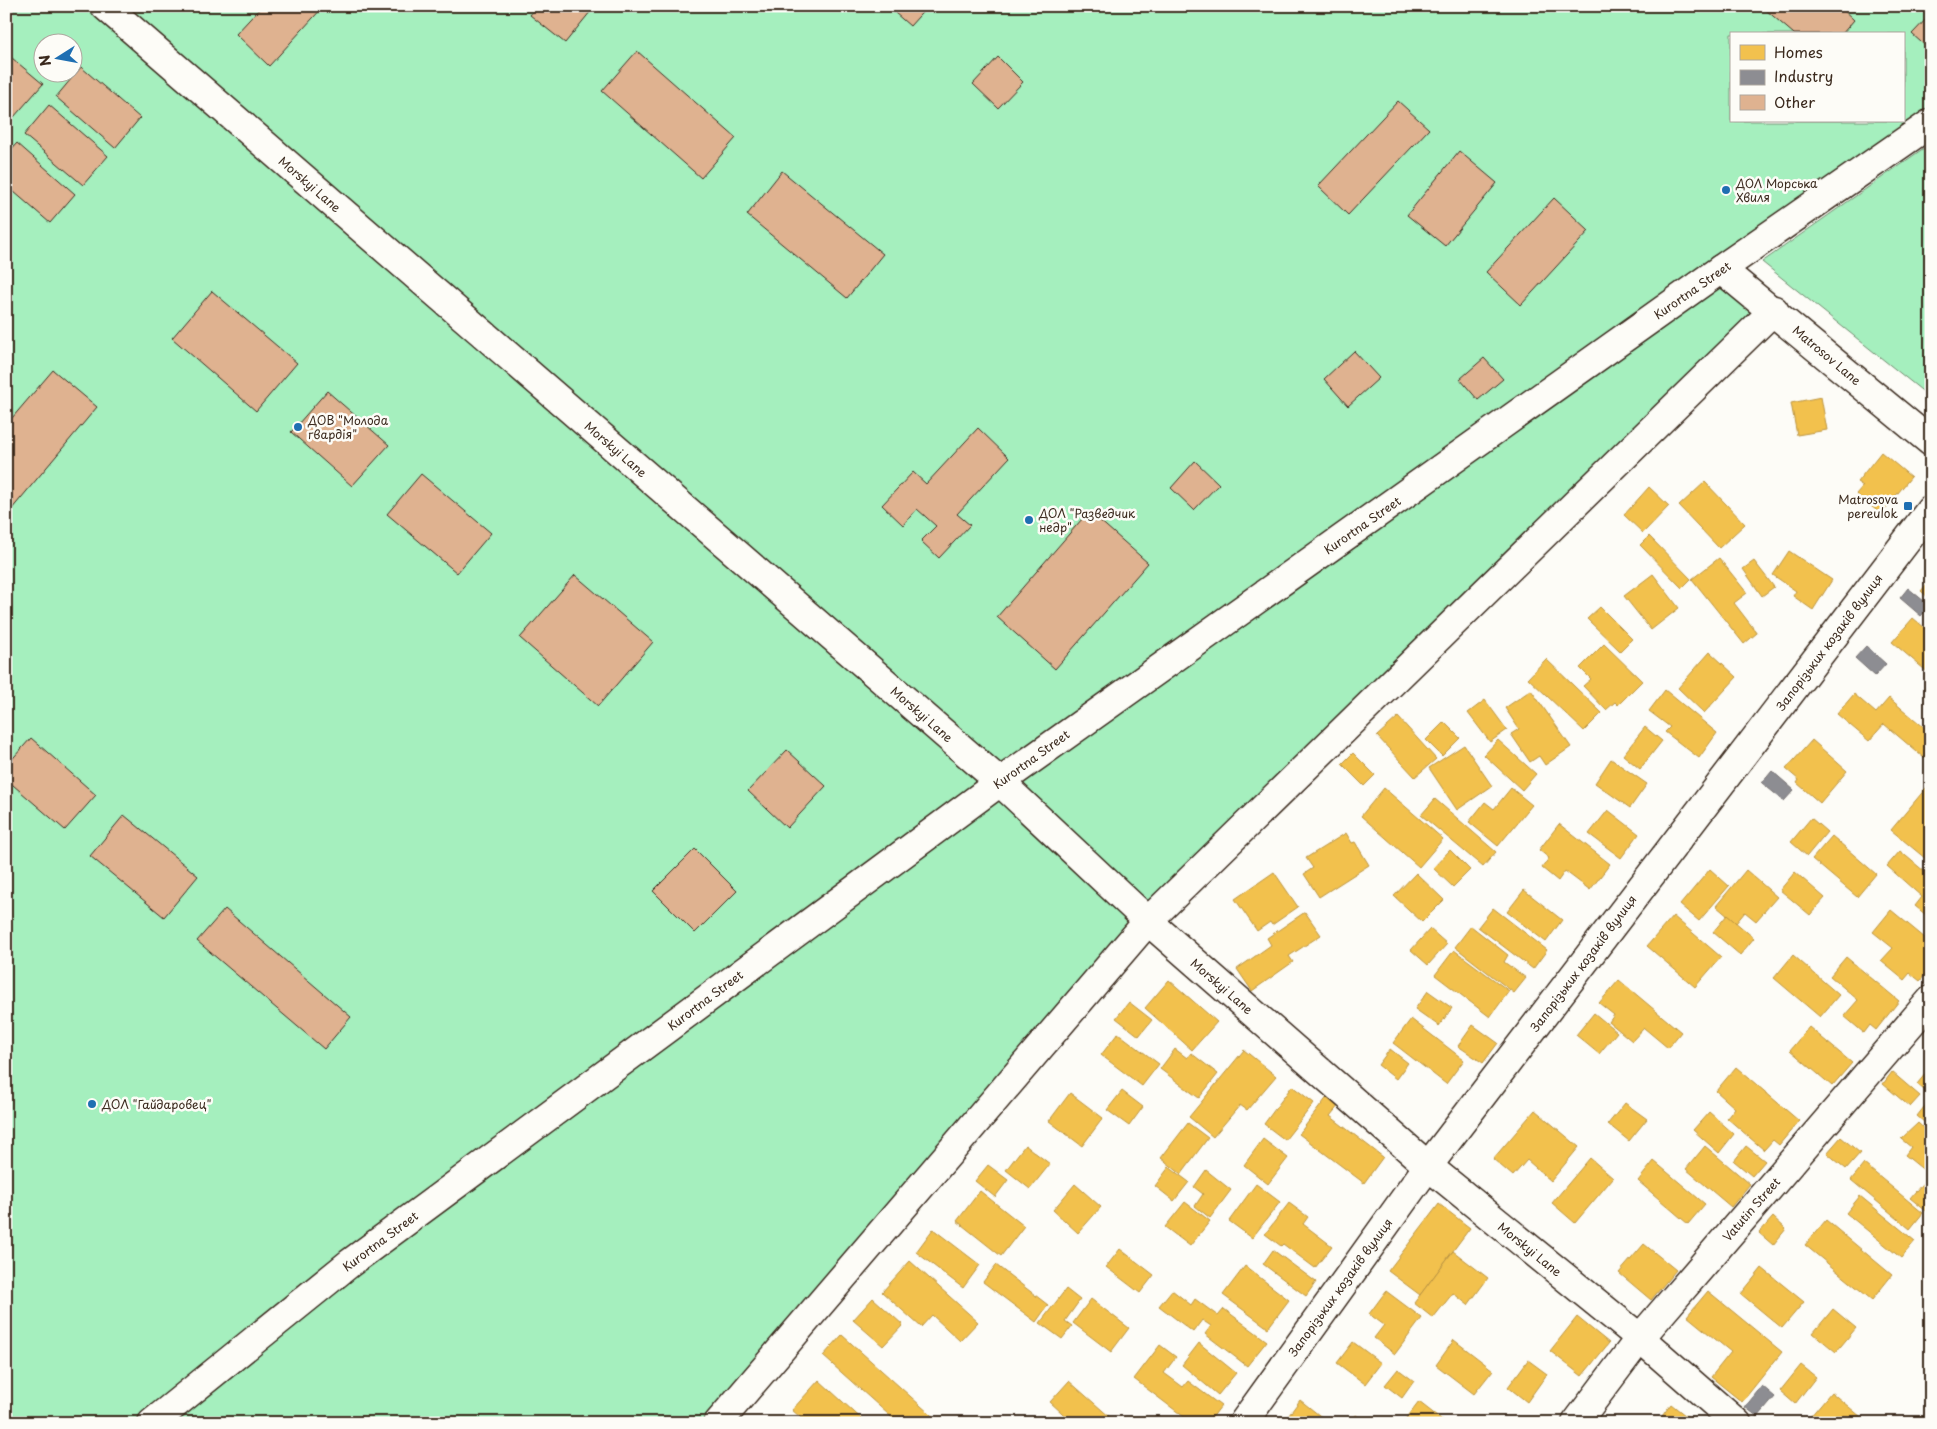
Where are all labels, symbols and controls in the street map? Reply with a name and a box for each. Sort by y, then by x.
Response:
north arrow [32,32,82,82]
legend [1730,32,1904,122]
text: Homes [1774,40,1823,63]
text: N [33,53,56,68]
text: Industry [1774,64,1833,87]
text: Other [1774,90,1815,113]
street label: Morskyi Lane [275,152,345,216]
place label: ДОЛ Морська Хвиля [1735,174,1818,206]
marker: ДОЛ Морська Хвиля [1720,184,1732,196]
street label: Kurortna Street [1650,257,1734,323]
street label: Matrosov Lane [1789,321,1865,389]
place label: ДОВ "Молода гвардія" [307,411,389,443]
street label: Morskyi Lane [581,417,651,481]
marker: ДОВ "Молода гвардія" [292,421,304,433]
place label: Matrosova pereulok [1838,490,1899,522]
street label: Kurortna Street [1320,492,1404,558]
marker: Matrosova pereulok [1902,500,1914,512]
place label: ДОЛ "Разведчик недр" [1038,504,1136,536]
marker: ДОЛ "Разведчик недр" [1023,514,1035,526]
street label: Запорізьких козаків вулиця [1772,570,1886,714]
street label: Morskyi Lane [887,682,957,746]
street label: Kurortna Street [989,725,1073,793]
street label: Запорізьких козаків вулиця [1526,891,1640,1035]
street label: Morskyi Lane [1187,954,1257,1018]
street label: Kurortna Street [663,965,747,1034]
place label: ДОЛ "Гайдаровец" [101,1095,212,1113]
marker: ДОЛ "Гайдаровец" [86,1098,98,1110]
street label: Vatutin Street [1718,1173,1784,1245]
street label: Kurortna Street [338,1206,422,1275]
street label: Запорізьких козаків вулиця [1284,1214,1396,1360]
street label: Morskyi Lane [1494,1218,1566,1281]

